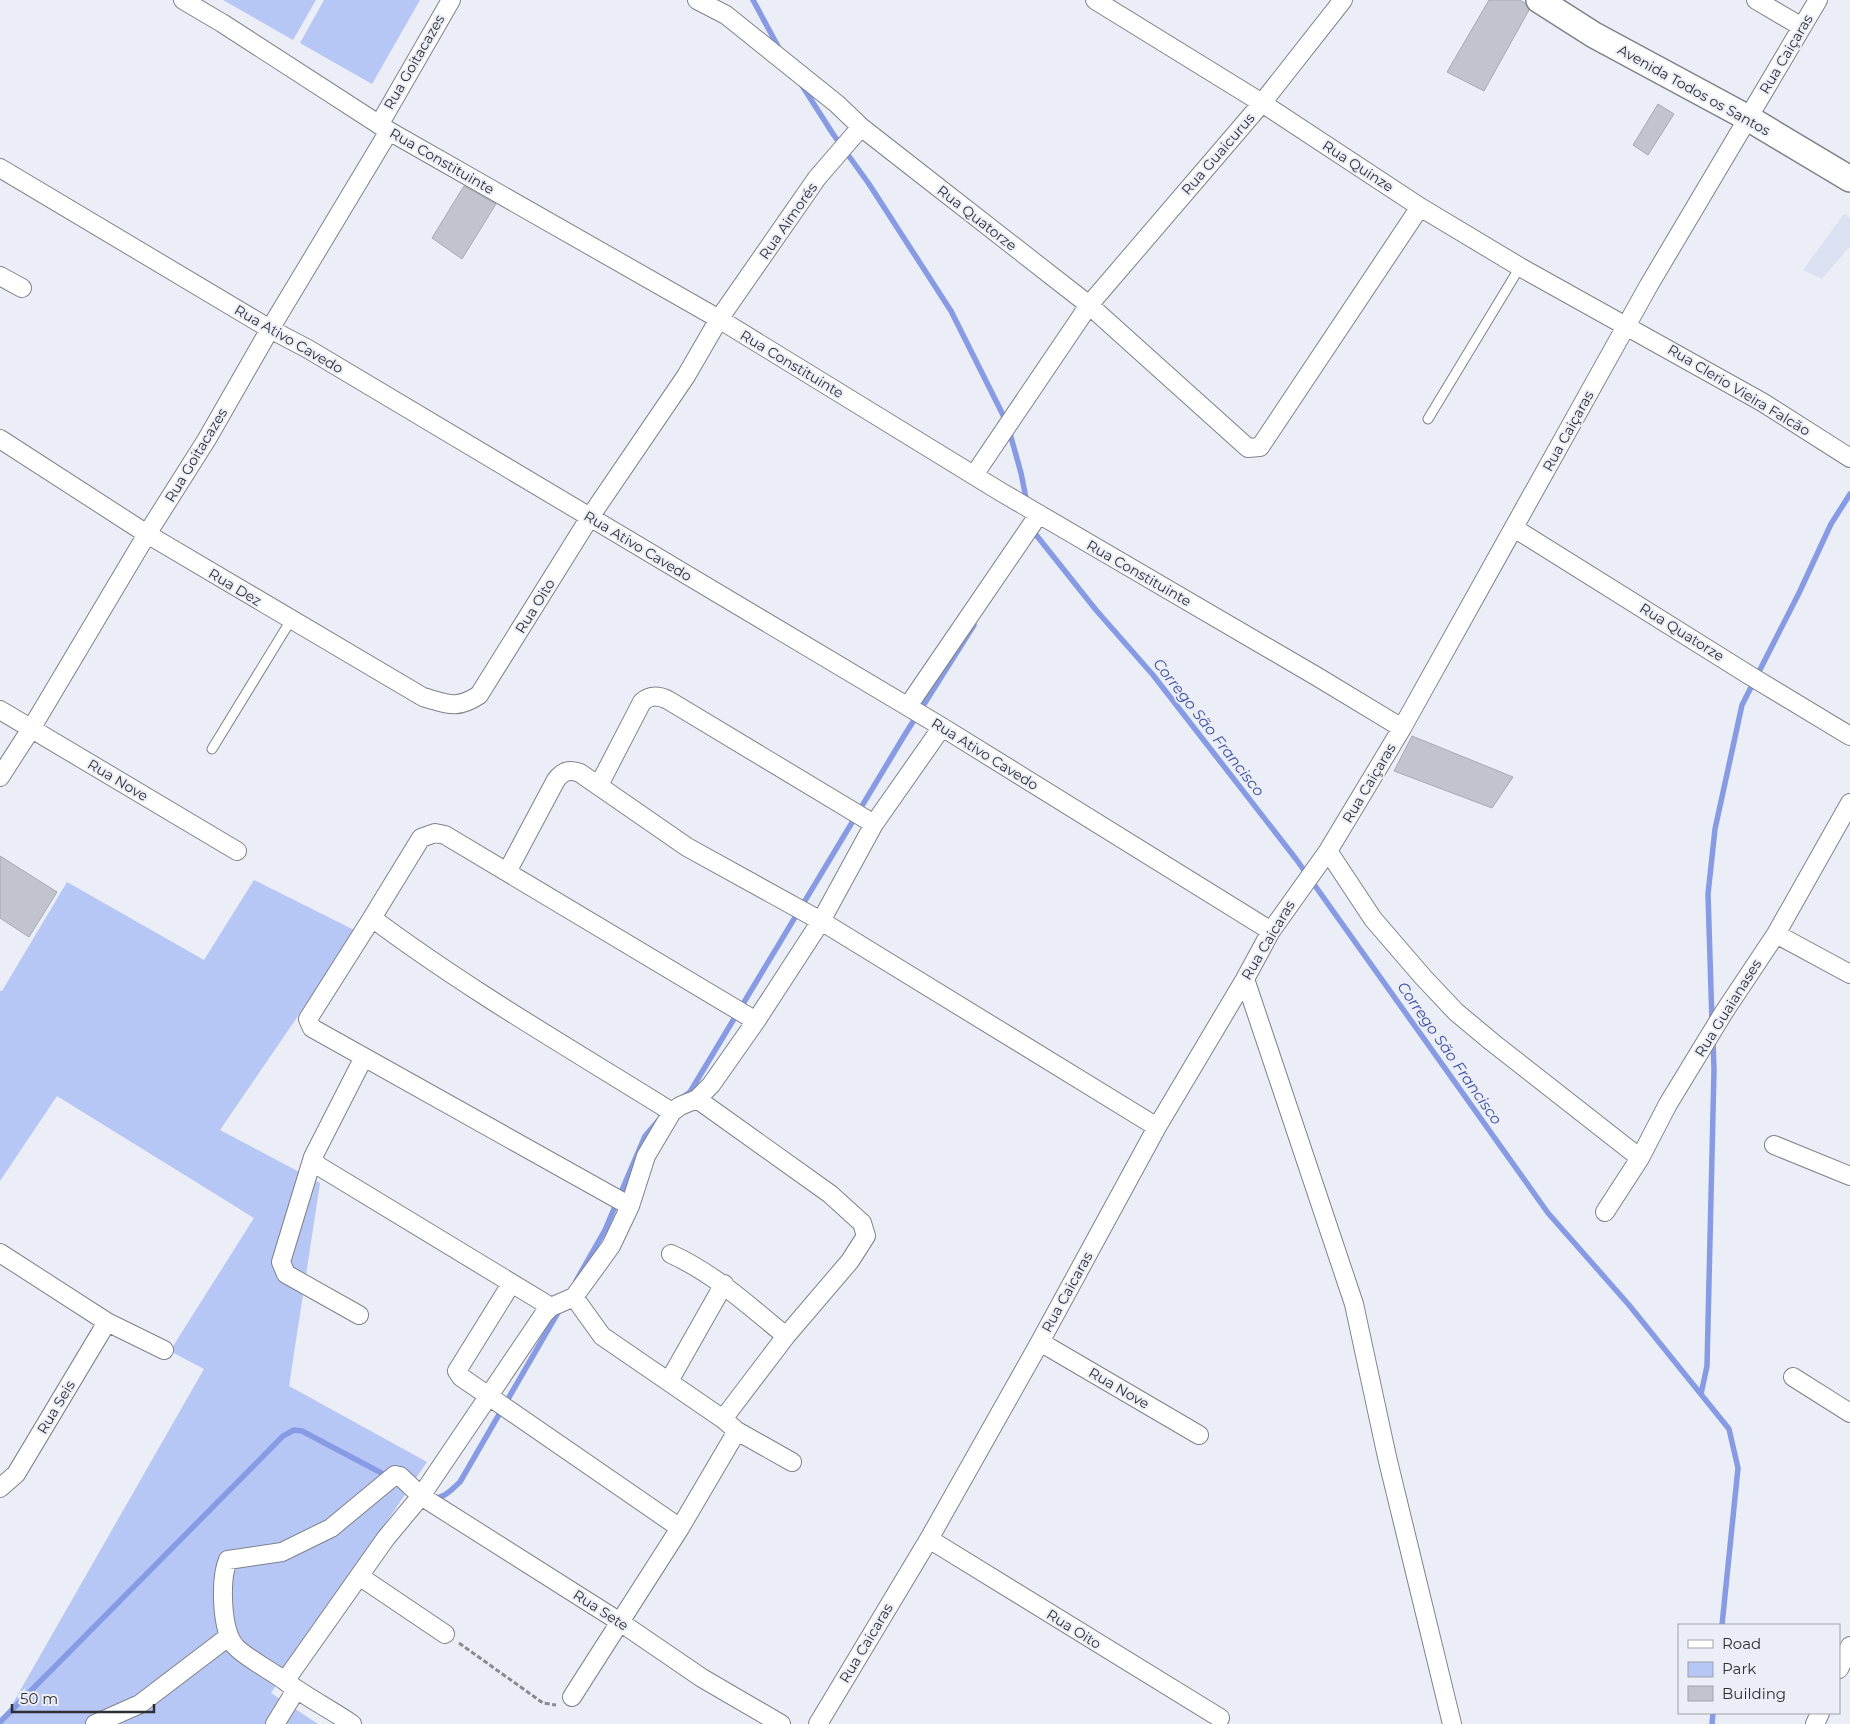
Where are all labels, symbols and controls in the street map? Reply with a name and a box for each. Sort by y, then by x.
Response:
street label: Rua Goitacazes [379,11,449,113]
street label: Rua Caiçaras [1755,11,1817,97]
street label: Avenida Todos os Santos [1615,41,1774,140]
street label: Rua Guaicurus [1177,109,1259,199]
street label: Rua Constituinte [387,124,497,198]
street label: Rua Quinze [1319,136,1397,196]
street label: Rua Aimorés [755,179,821,263]
street label: Rua Quatorze [934,181,1020,255]
street label: Rua Ativo Cavedo [231,301,347,378]
street label: Rua Constituinte [737,326,847,402]
street label: Rua Clerio Vieira Falcão [1664,340,1814,440]
street label: Rua Caiçaras [1538,387,1598,475]
street label: Rua Goitacazes [161,404,231,505]
street label: Rua Ativo Cavedo [581,507,695,585]
street label: Rua Constituinte [1084,536,1194,610]
street label: Rua Dez [205,564,265,610]
street label: Rua Oito [511,575,559,637]
street label: Rua Quatorze [1636,599,1728,665]
water label: Corrego São Francisco [1149,654,1269,800]
street label: Rua Ativo Cavedo [928,714,1042,794]
street label: Rua Caiçaras [1338,740,1400,826]
street label: Rua Nove [85,755,151,805]
street label: Rua Caicaras [1237,897,1299,983]
street label: Rua Guaianases [1691,956,1765,1060]
water label: Corrego São Francisco [1394,978,1506,1128]
street label: Rua Caicaras [1037,1248,1097,1336]
street label: Rua Nove [1085,1363,1153,1413]
street label: Rua Seis [33,1377,79,1437]
street label: Rua Sete [570,1585,632,1635]
street label: Rua Caicaras [835,1600,897,1686]
street label: Rua Oito [1043,1605,1105,1653]
legend [1678,1624,1840,1714]
text: Road [1722,1634,1761,1653]
text: Park [1722,1659,1756,1678]
scale bar [12,1682,155,1714]
text: Building [1722,1684,1786,1703]
text: 50 m [20,1689,58,1708]

